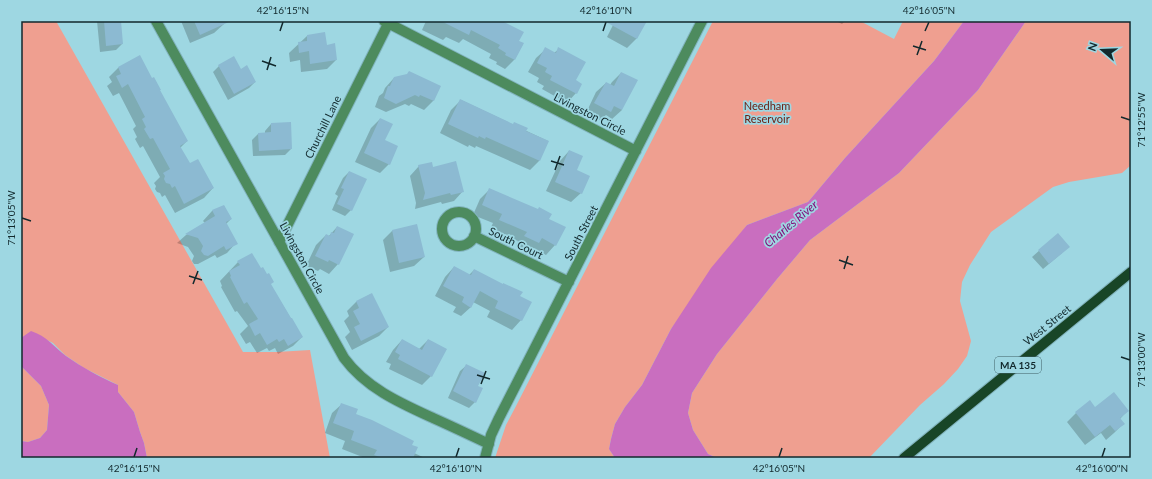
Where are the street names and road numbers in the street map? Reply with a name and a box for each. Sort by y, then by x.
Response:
street label: Livingston Circle [552,90,629,138]
street label: Churchill Lane [302,93,343,160]
street label: South Street [561,203,600,263]
street label: Livingston Circle [277,220,328,296]
street label: South Court [487,224,546,261]
street label: West Street [1020,302,1073,348]
road number: MA 135 [995,357,1041,373]

